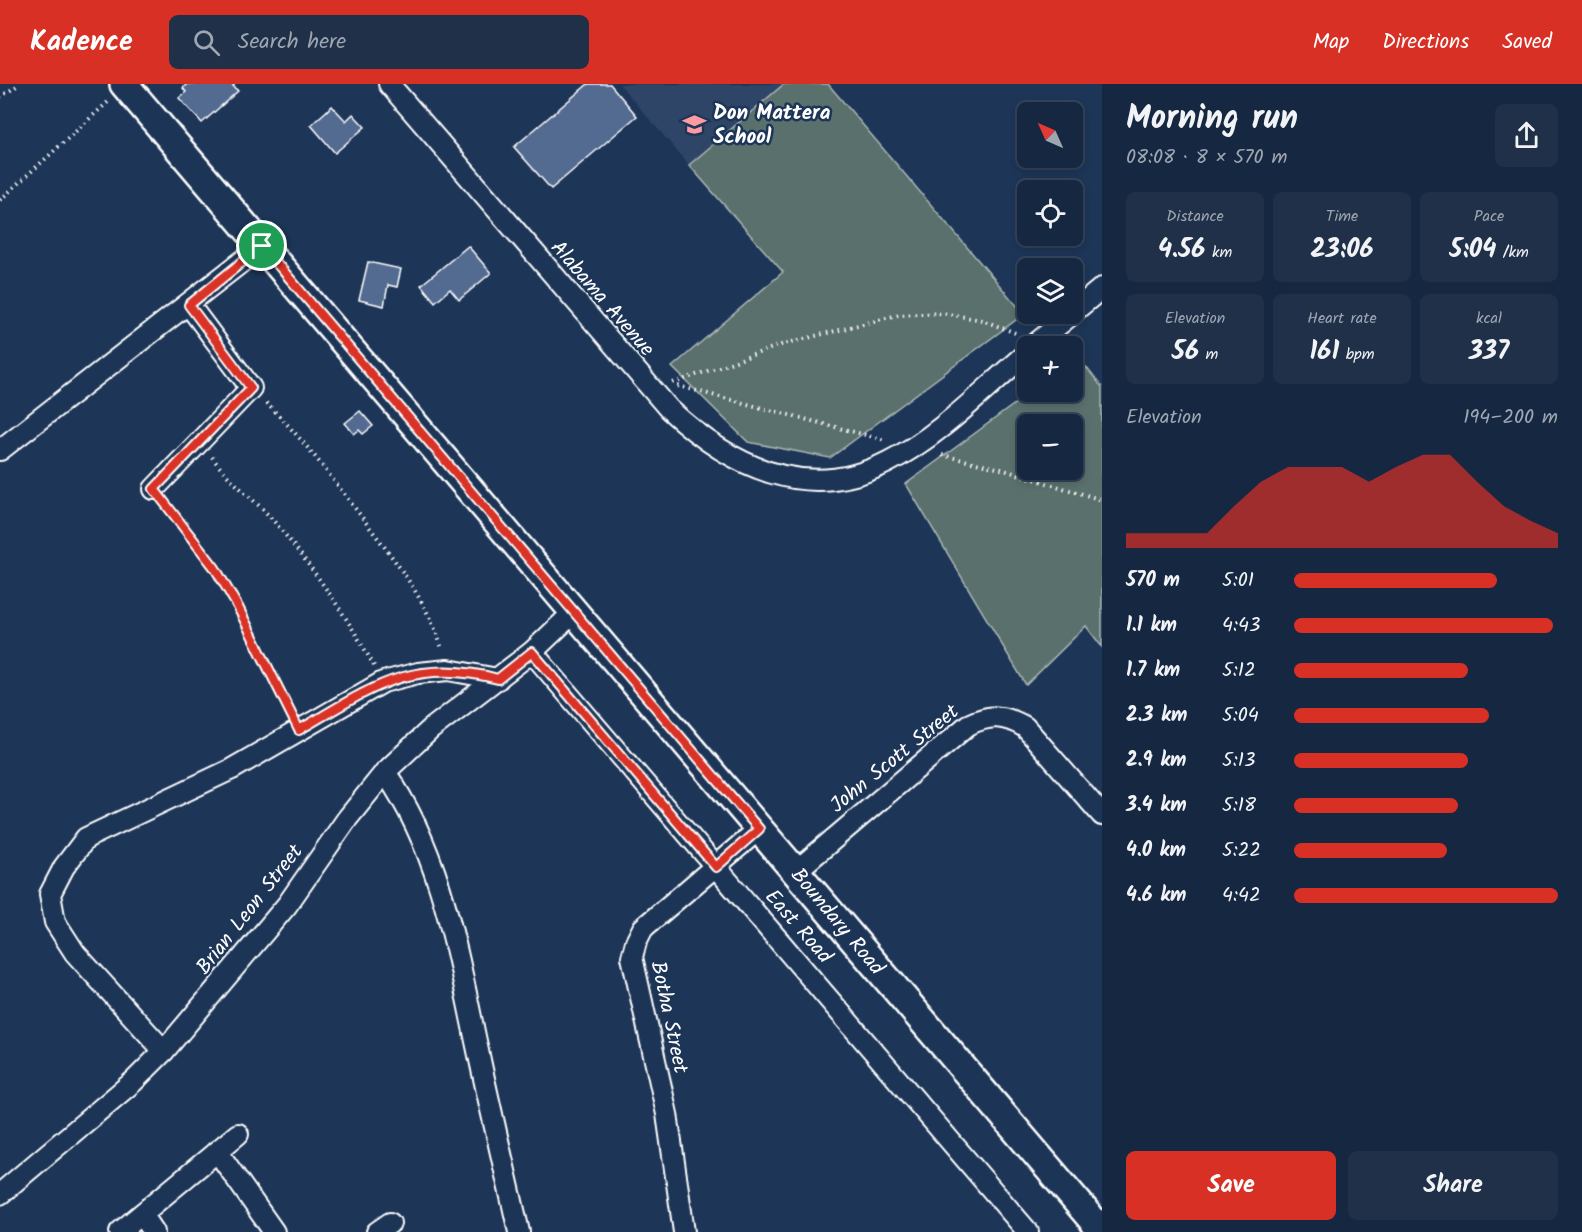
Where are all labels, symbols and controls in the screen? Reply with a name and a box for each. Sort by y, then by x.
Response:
search box [169,15,589,69]
text: Kadence [30,20,133,65]
text: Search here [238,25,346,60]
icon: search [190,26,223,59]
text: Map [1313,26,1349,59]
text: Directions [1382,26,1469,59]
text: Saved [1502,26,1552,59]
text: Morning run [1126,93,1298,146]
place label: Don Mattera School [713,97,831,154]
north arrow [1017,102,1083,168]
map controls [1017,102,1083,480]
button: share [1495,104,1558,167]
school or university icon: Don Mattera School [682,111,708,137]
text: 08:08 · 8 × 570 m [1126,142,1288,174]
button: locate [1017,180,1083,246]
text: Distance [1166,204,1224,229]
text: Time [1326,204,1358,229]
text: Pace [1474,204,1504,229]
pin [236,220,287,271]
icon: arrive [245,229,278,262]
text: 4.56 [1158,229,1205,271]
text: 23:06 [1310,229,1374,271]
text: 5:04 [1449,229,1496,271]
street label: Alabama Avenue [542,233,662,365]
text: km [1205,240,1232,265]
text: /km [1496,240,1529,265]
button: layers [1017,258,1083,324]
text: Elevation [1165,306,1225,331]
text: Heart rate [1307,306,1377,331]
text: kcal [1476,306,1502,331]
text: 56 [1172,331,1199,373]
text: 161 [1310,331,1339,373]
text: 337 [1469,331,1509,373]
button: + [1017,336,1083,402]
text: m [1199,342,1218,367]
text: bpm [1339,342,1375,367]
text: Elevation [1126,402,1202,434]
text: 194–200 m [1463,402,1558,434]
button: − [1017,414,1083,480]
text: 570 m [1126,565,1180,597]
text: 5:01 [1222,565,1254,597]
text: 1.1 km [1126,610,1177,642]
text: 4:43 [1222,610,1260,642]
text: 1.7 km [1126,655,1180,687]
text: 5:12 [1222,655,1256,687]
street label: John Scott Street [823,696,967,822]
text: 2.3 km [1126,700,1187,732]
text: 5:04 [1222,700,1259,732]
text: 2.9 km [1126,745,1186,777]
text: 5:13 [1222,745,1255,777]
text: 3.4 km [1126,790,1187,822]
text: 5:18 [1222,790,1256,822]
text: 4.0 km [1126,835,1186,867]
text: 5:22 [1222,835,1261,867]
street label: Brian Leon Street [189,837,312,982]
street label: Boundary Road [782,861,892,983]
text: 4.6 km [1126,880,1186,912]
text: 4:42 [1222,880,1261,912]
street label: East Road [756,882,840,972]
street label: Botha Street [641,958,697,1077]
button: Save [1126,1151,1336,1220]
button: Share [1348,1151,1558,1220]

